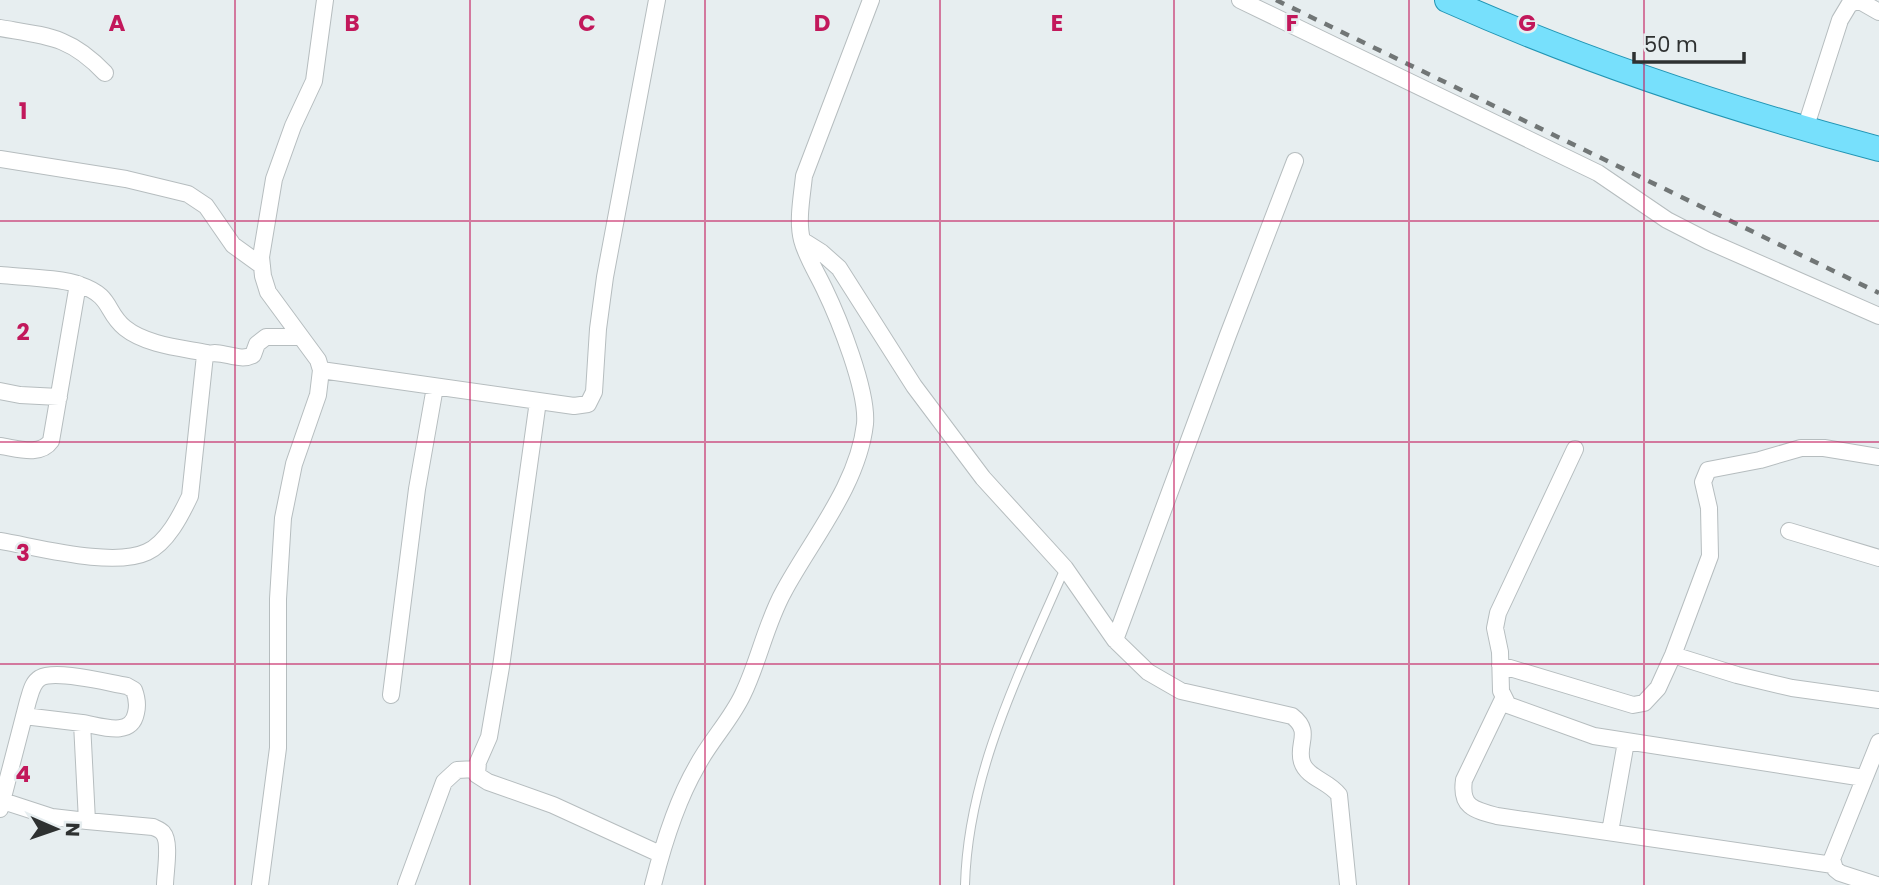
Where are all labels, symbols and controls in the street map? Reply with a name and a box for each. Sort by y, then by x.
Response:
text: A [109,7,126,39]
text: B [344,7,360,39]
text: C [578,7,596,39]
text: D [814,7,830,39]
text: E [1051,7,1063,39]
text: F [1286,7,1298,39]
text: G [1518,7,1536,39]
scale bar [1634,21,1744,65]
text: 50 m [1644,30,1698,59]
text: 1 [19,95,27,127]
text: 2 [16,316,30,348]
text: 3 [16,537,30,569]
text: 4 [15,758,31,790]
north arrow [21,794,91,864]
text: N [59,822,86,837]

